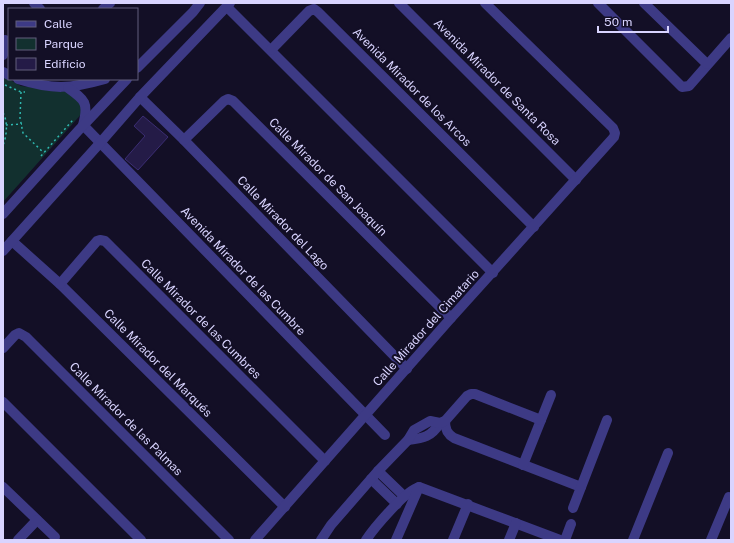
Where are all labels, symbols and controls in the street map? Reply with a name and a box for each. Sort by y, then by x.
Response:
legend [8,8,138,80]
scale bar [598,8,668,34]
text: 50 m [604,15,632,29]
street label: Avenida Mirador de Santa Rosa [431,16,563,148]
text: Calle [44,17,73,31]
street label: Avenida Mirador de los Arcos [350,25,474,149]
text: Parque [44,37,84,51]
text: Edificio [44,57,86,71]
street label: Calle Mirador de San Joaquín [266,115,390,239]
street label: Calle Mirador del Lago [234,173,332,273]
street label: Avenida Mirador de las Cumbre [178,204,308,338]
street label: Calle Mirador de las Cumbres [138,256,264,382]
street label: Calle Mirador del Cimatario [370,267,482,389]
street label: Calle Mirador del Marqués [101,306,215,420]
street label: Calle Mirador de las Palmas [67,360,185,478]

